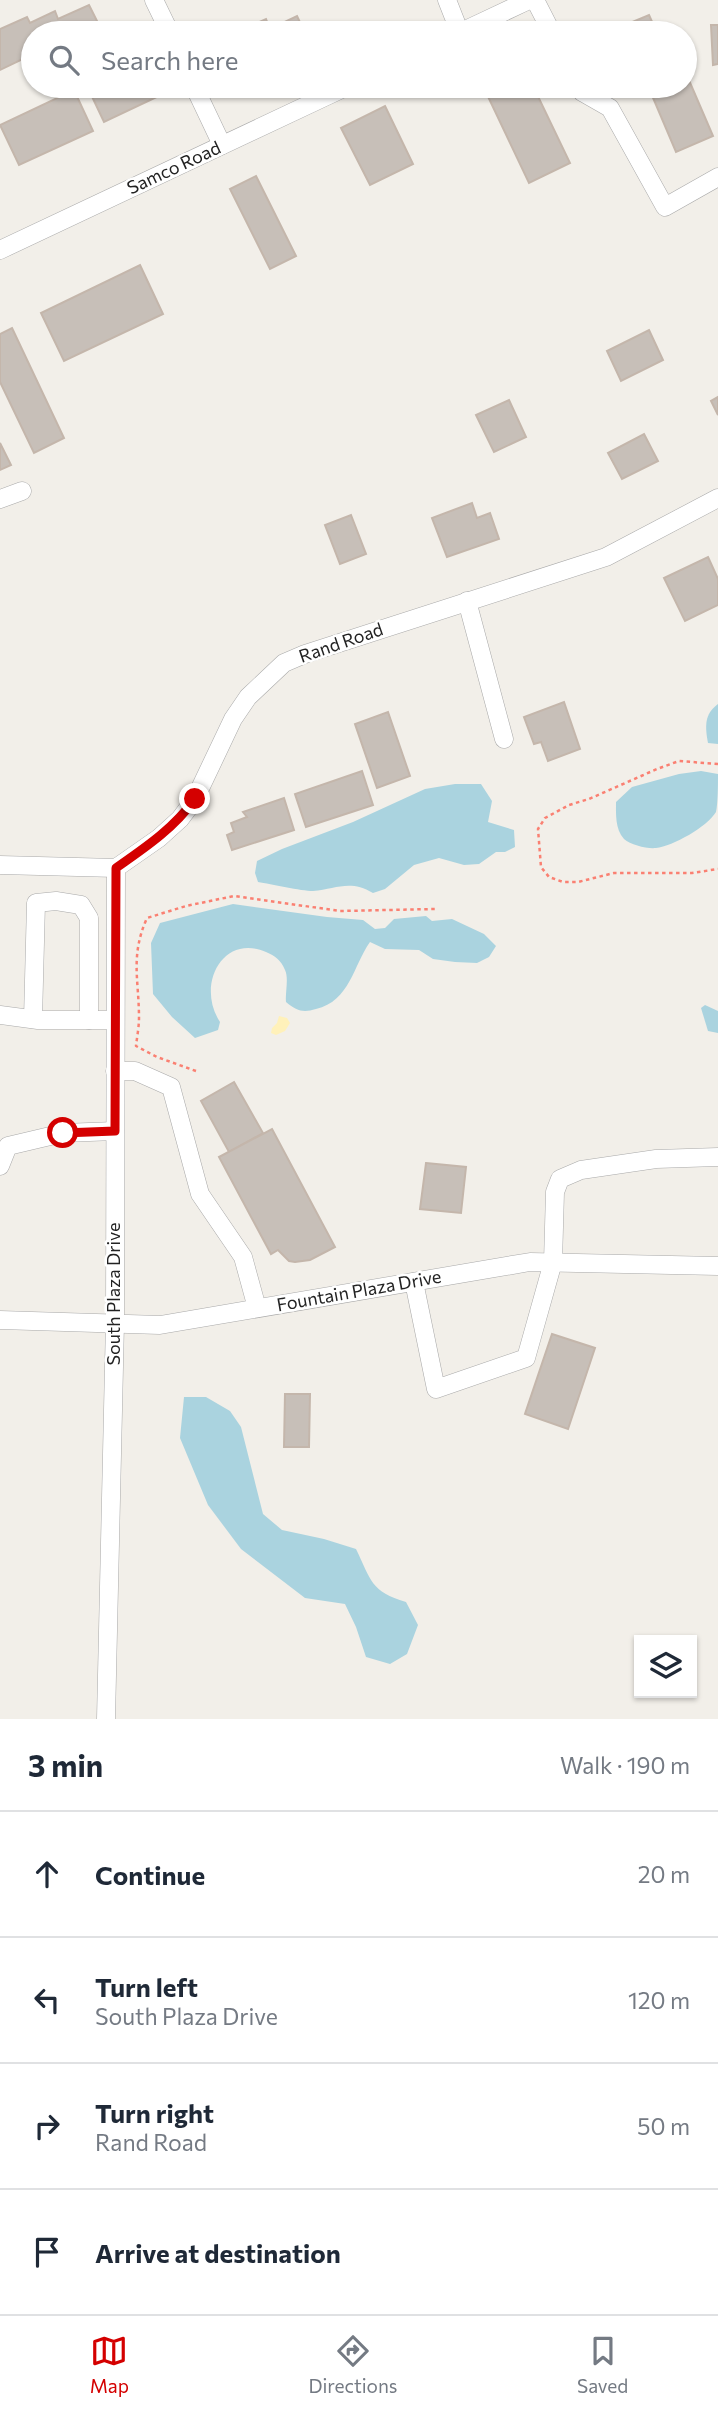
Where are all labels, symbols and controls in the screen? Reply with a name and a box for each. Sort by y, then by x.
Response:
search box [21,21,697,98]
icon: search [45,41,83,79]
text: Search here [101,44,239,75]
street label: Samco Road [123,136,224,198]
street label: Rand Road [296,617,386,667]
route end [179,783,210,814]
route start [47,1117,78,1148]
street label: South Plaza Drive [102,1222,124,1366]
street label: Fountain Plaza Drive [275,1265,443,1315]
map controls [634,1635,697,1698]
button: layers [634,1635,697,1698]
text: 3 min [28,1746,103,1783]
text: Walk · 190 m [560,1751,690,1779]
icon: ahead [28,1855,66,1893]
text: Continue [95,1859,205,1890]
text: 20 m [638,1860,690,1888]
text: Turn left [95,1971,198,2002]
icon: left [28,1981,66,2019]
text: 120 m [628,1986,690,2014]
text: South Plaza Drive [95,2002,278,2030]
text: Turn right [95,2097,214,2128]
icon: right [28,2107,66,2145]
text: 50 m [637,2112,690,2140]
text: Rand Road [95,2128,207,2156]
icon: arrive [28,2233,66,2271]
text: Arrive at destination [95,2237,341,2268]
tab: Map [90,2332,129,2397]
tab: Directions [308,2332,398,2397]
tab: Saved [577,2332,628,2397]

